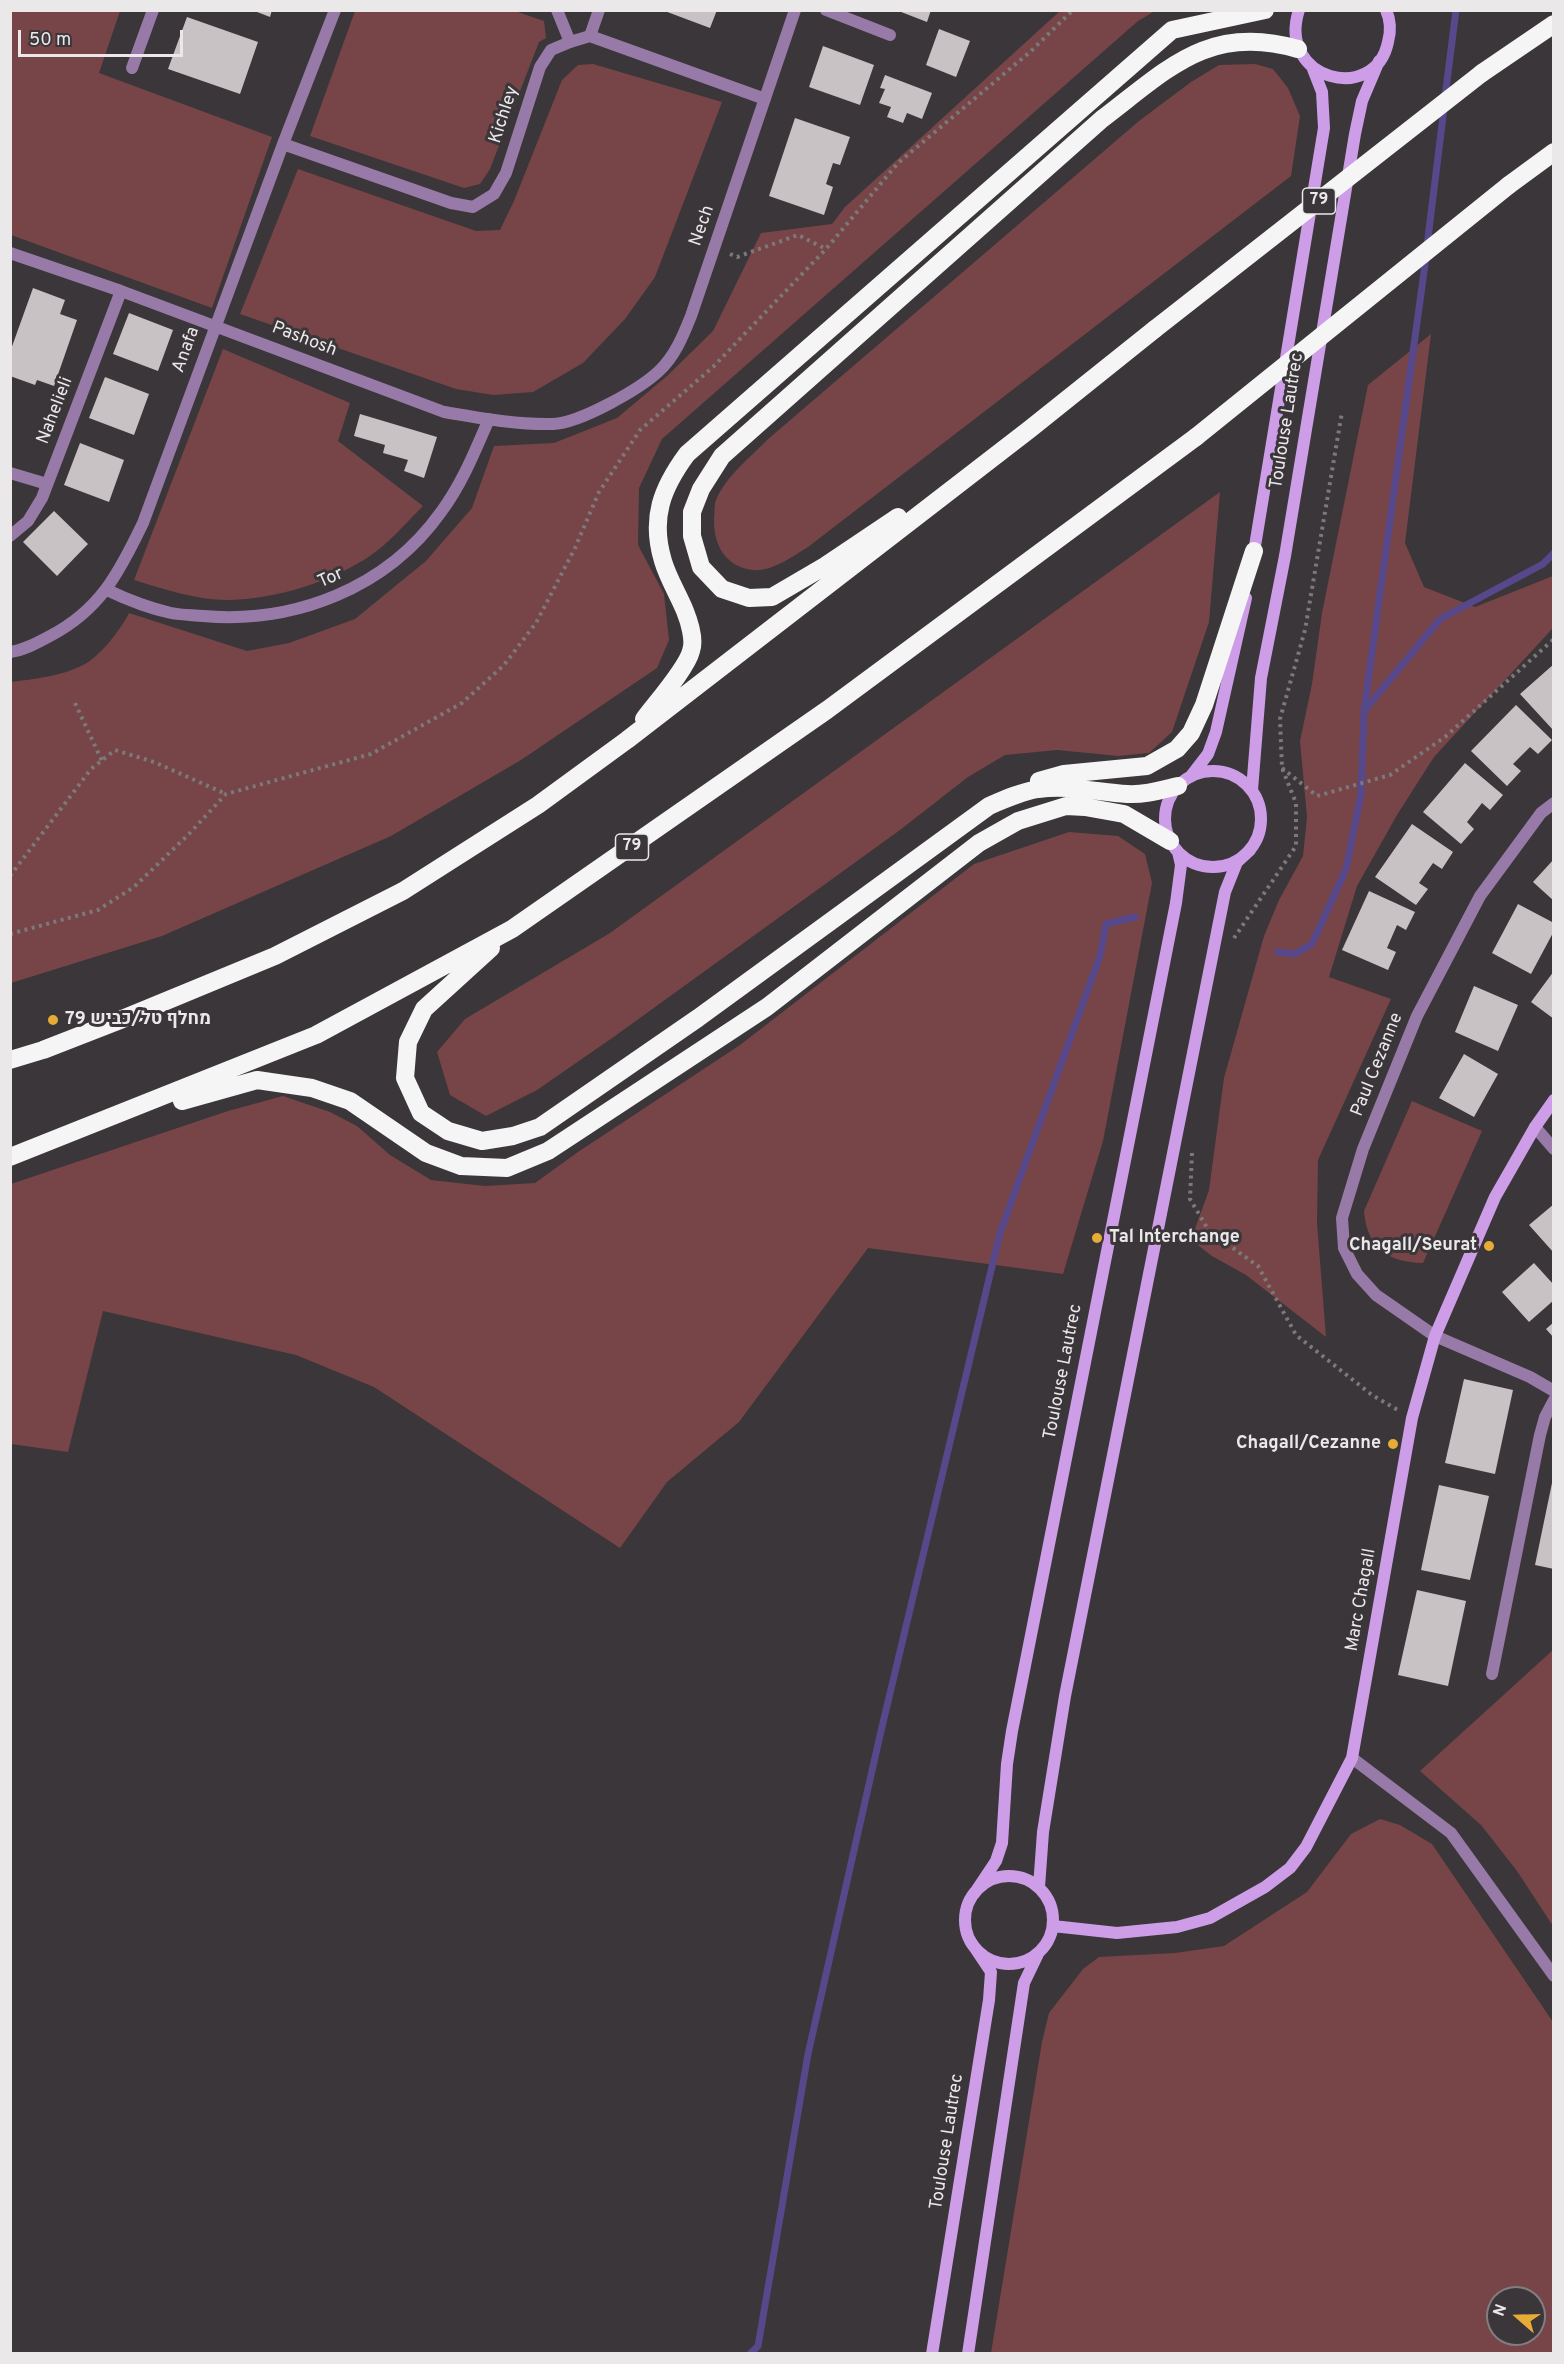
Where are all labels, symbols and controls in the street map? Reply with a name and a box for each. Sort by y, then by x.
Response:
scale bar [21,18,186,56]
text: 50 m [29,29,71,52]
street label: Kichley [486,84,524,146]
road number: 79 [1302,188,1336,214]
street label: Nech [686,203,720,249]
street label: Pashosh [269,318,339,362]
street label: Anafa [169,324,205,376]
street label: Toulouse Lautrec [1267,351,1309,491]
street label: Nahelieli [33,374,79,448]
street label: Tor [315,564,347,594]
road number: 79 [616,834,648,860]
place label: מחלף טל/כביש 79 [65,1009,211,1031]
street label: Paul Cezanne [1347,1010,1409,1120]
marker: מחלף טל/כביש 79 [46,1013,60,1027]
place label: Tal Interchange [1109,1227,1240,1249]
marker: Tal Interchange [1090,1231,1104,1245]
place label: Chagall/Seurat [1349,1235,1477,1257]
marker: Chagall/Seurat [1482,1239,1496,1253]
street label: Toulouse Lautrec [1040,1302,1088,1442]
place label: Chagall/Cezanne [1236,1433,1381,1455]
marker: Chagall/Cezanne [1386,1437,1400,1451]
street label: Marc Chagall [1342,1547,1382,1653]
street label: Toulouse Lautrec [927,2072,969,2212]
north arrow [1486,2286,1546,2346]
text: N [1490,2302,1512,2319]

